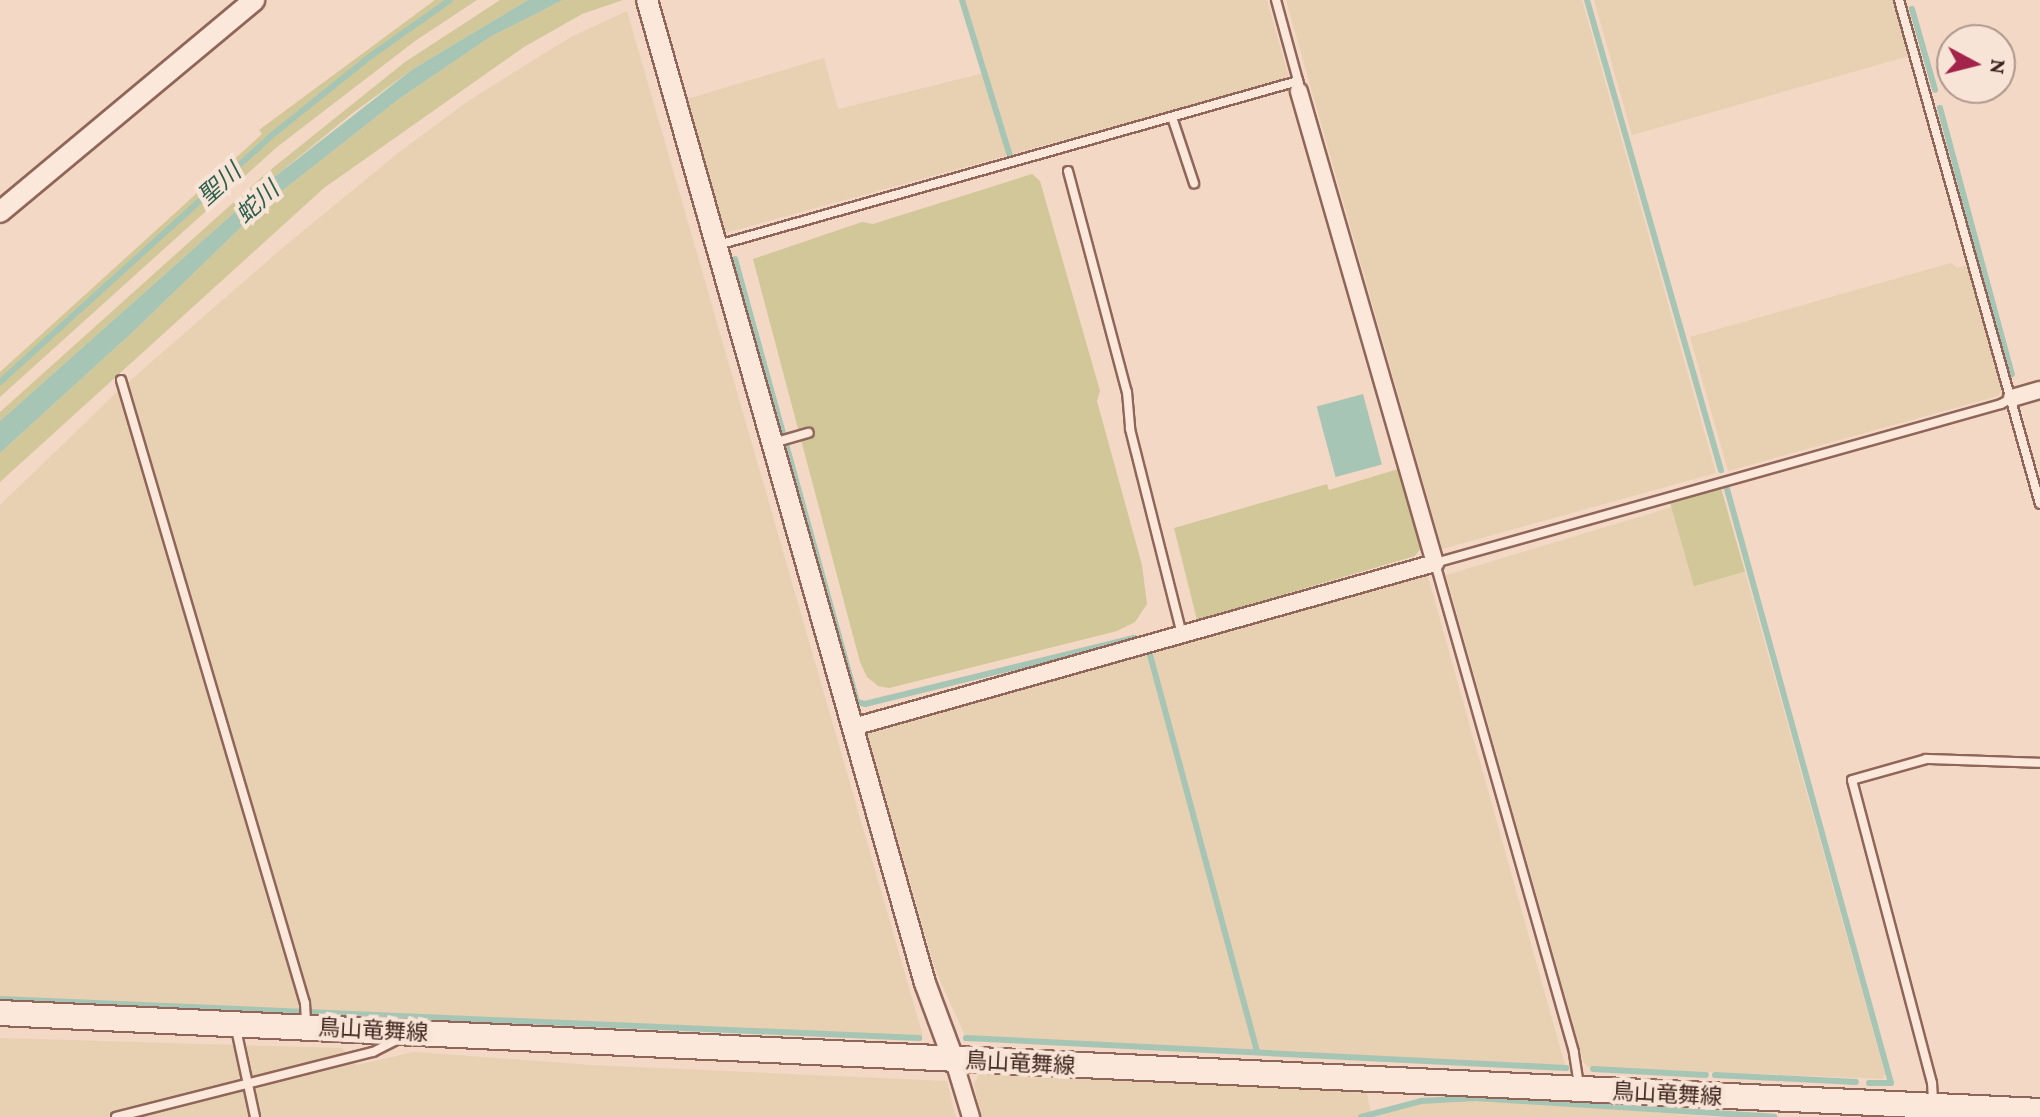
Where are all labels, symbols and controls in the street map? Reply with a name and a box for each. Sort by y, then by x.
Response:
north arrow [1936,24,2016,104]
text: N [1985,58,2012,76]
water label: 聖川 [192,157,246,211]
water label: 蛇川 [230,175,284,229]
street label: 鳥山竜舞線 [317,1014,429,1046]
street label: 鳥山竜舞線 [964,1047,1076,1079]
street label: 鳥山竜舞線 [1611,1078,1723,1110]

